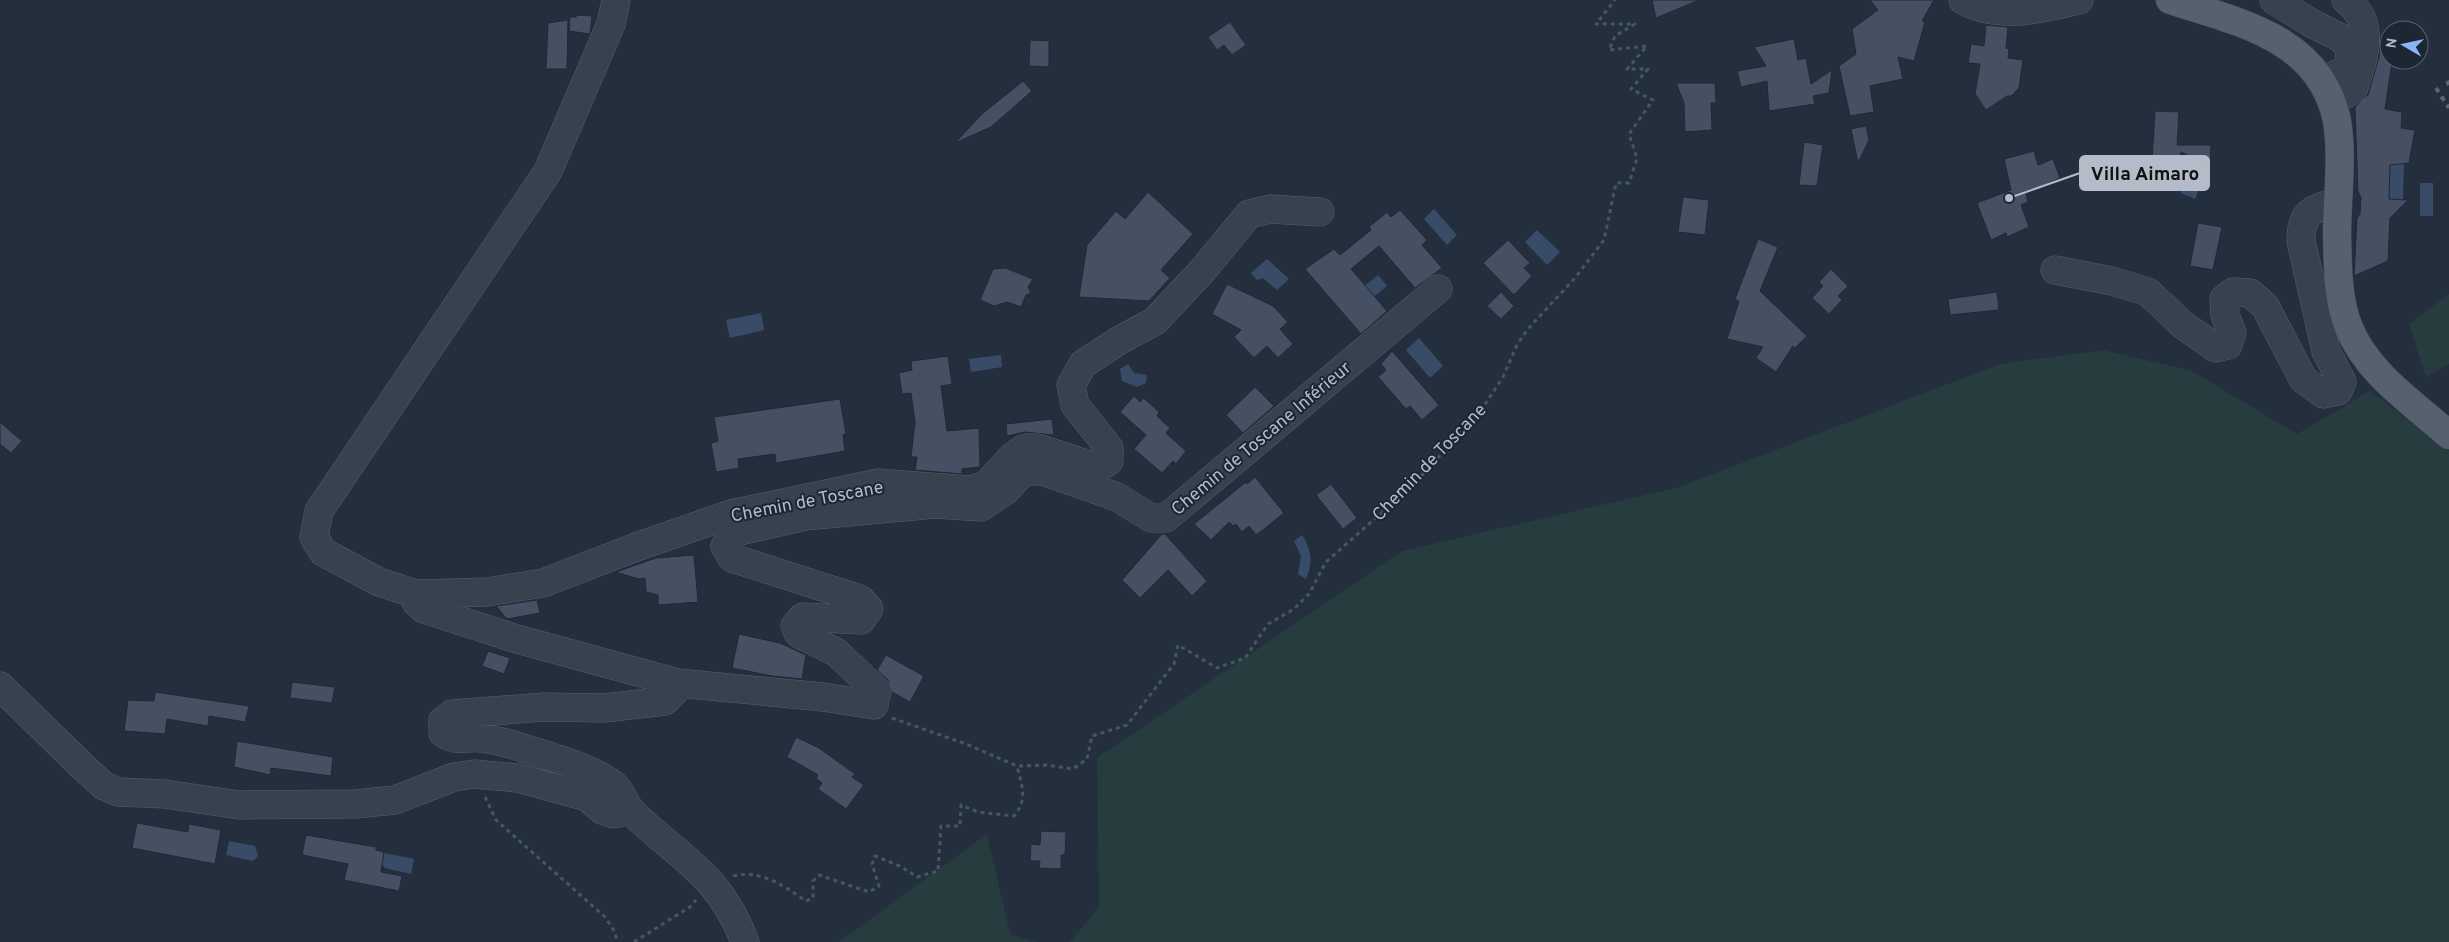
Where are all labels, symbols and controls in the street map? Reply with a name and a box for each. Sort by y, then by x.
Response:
north arrow [2379,20,2429,70]
text: N [2383,37,2402,50]
callout: Villa Aimaro [2080,156,2209,190]
text: Villa Aimaro [2091,163,2199,187]
street label: Chemin de Toscane Inférieur [1167,357,1357,521]
street label: Chemin de Toscane [1368,399,1492,527]
street label: Chemin de Toscane [729,476,886,529]

